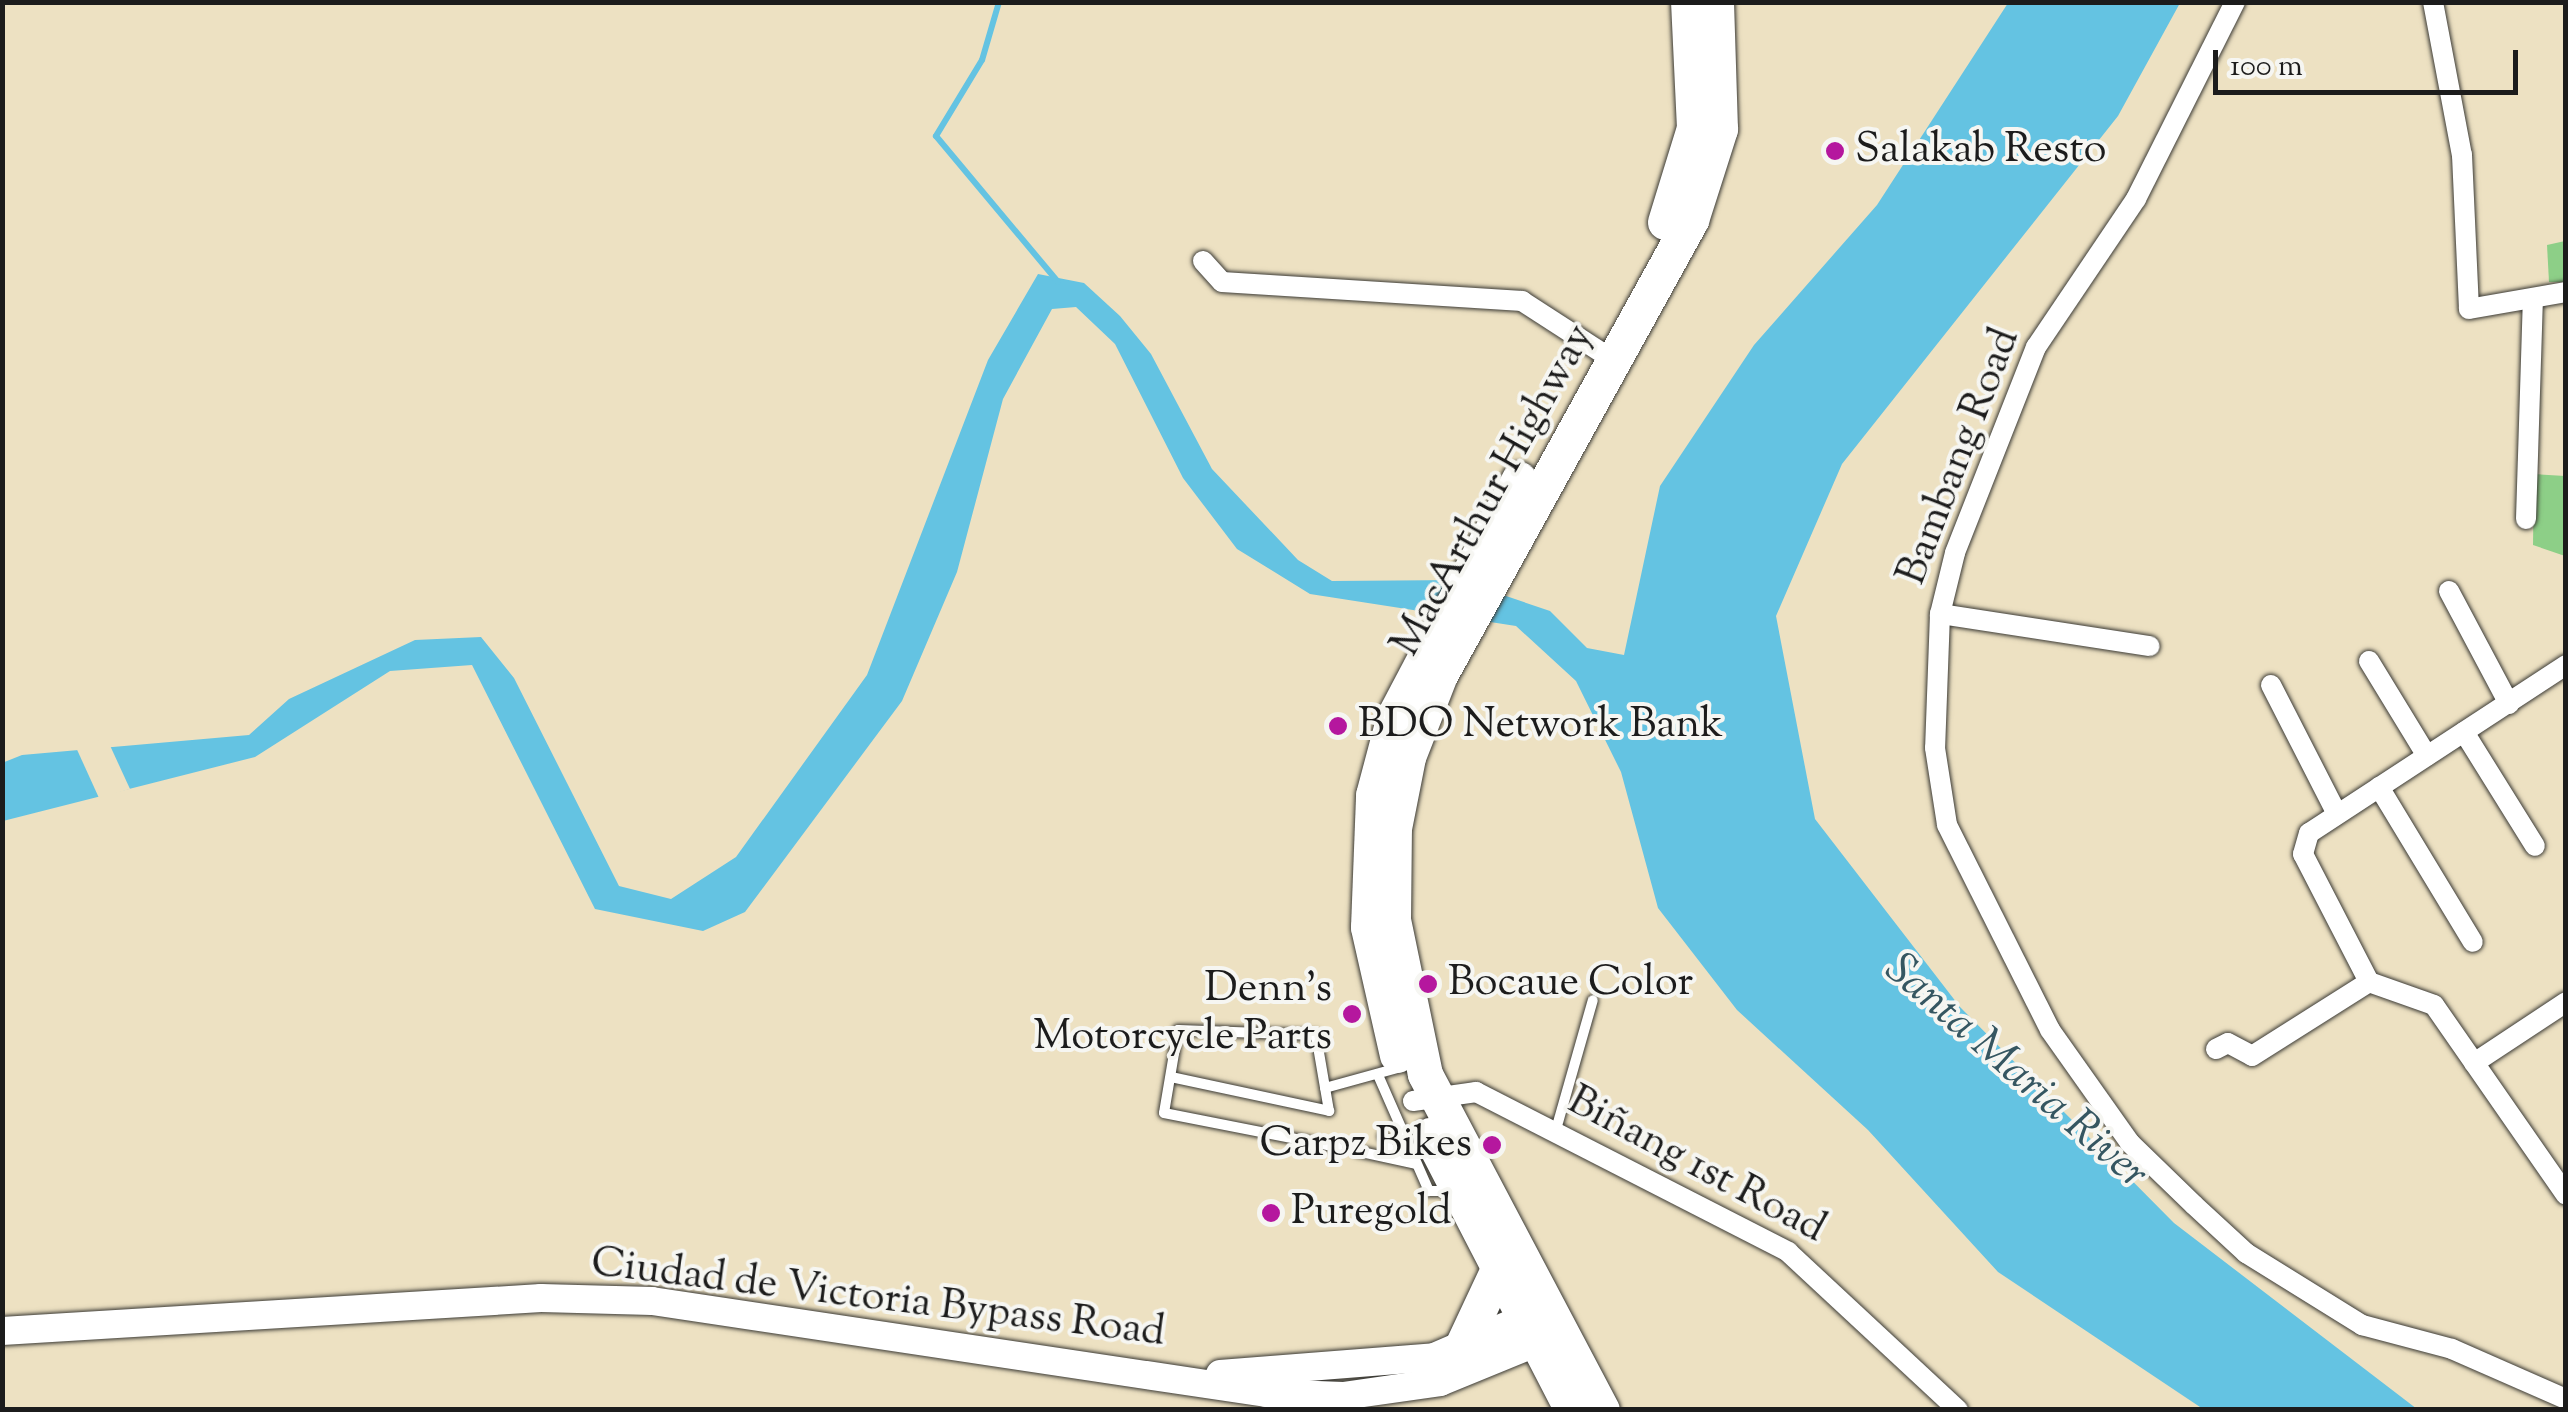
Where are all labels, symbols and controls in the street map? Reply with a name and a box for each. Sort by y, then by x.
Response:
scale bar [2218,30,2523,92]
text: 100 m [2230,46,2303,89]
place label: Salakab Resto [1855,126,2107,176]
marker: Salakab Resto [1824,140,1846,162]
street label: MacArthur Highway [1382,316,1606,666]
street label: Bambang Road [1888,322,2032,592]
place label: BDO Network Bank [1358,701,1723,751]
marker: BDO Network Bank [1327,715,1349,737]
water label: Santa Maria River [1872,944,2158,1202]
place label: Bocaue Color [1448,959,1693,1009]
place label: Denn's Motorcycle Parts [1033,965,1332,1064]
marker: Bocaue Color [1417,973,1439,995]
marker: Denn's Motorcycle Parts [1341,1003,1363,1025]
street label: Biñang 1st Road [1558,1077,1834,1255]
place label: Carpz Bikes [1260,1120,1472,1170]
marker: Carpz Bikes [1481,1134,1503,1156]
place label: Puregold [1291,1188,1452,1238]
marker: Puregold [1260,1202,1282,1224]
street label: Ciudad de Victoria Bypass Road [588,1239,1168,1359]

